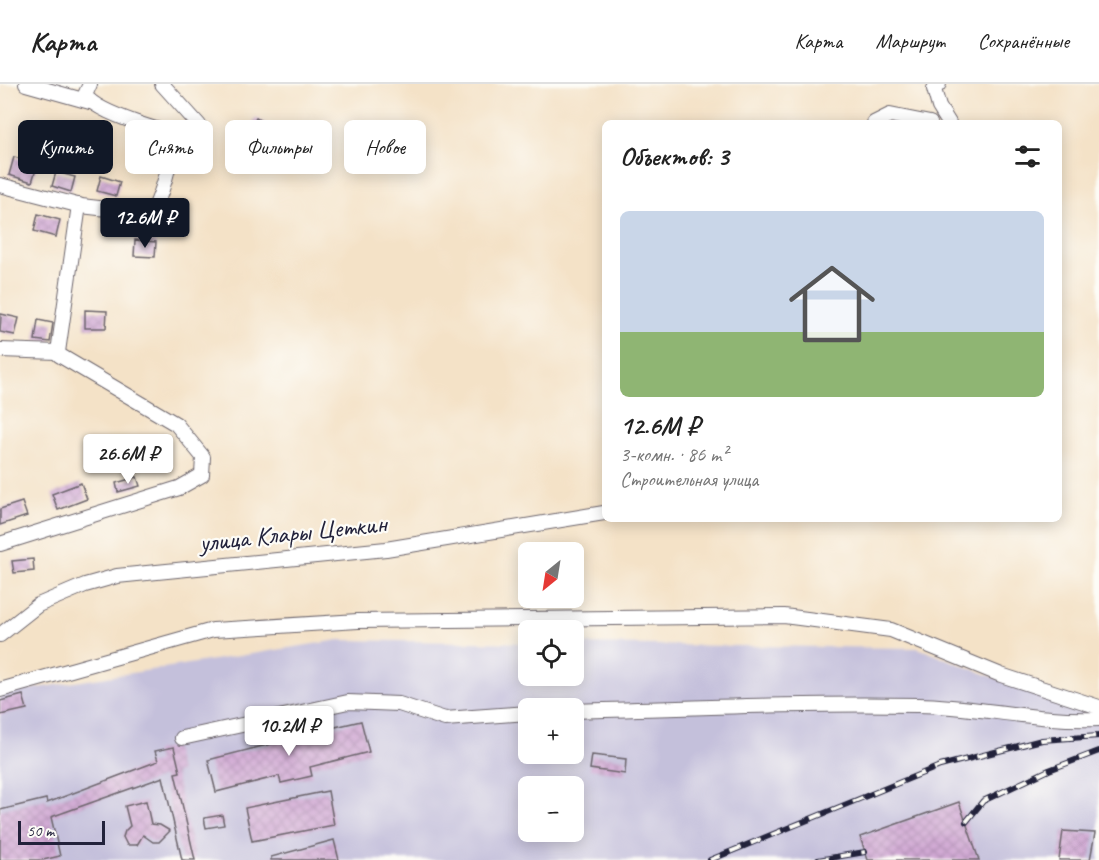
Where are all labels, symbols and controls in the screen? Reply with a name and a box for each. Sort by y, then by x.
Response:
text: Карта [30,24,97,59]
text: Карта [794,28,843,54]
text: Маршрут [876,28,945,54]
text: Сохранённые [978,28,1069,54]
chip: Купить [18,120,113,174]
chip: Снять [125,120,213,174]
chip: Фильтры [225,120,332,174]
chip: Новое [344,120,426,174]
text: Объектов: 3 [620,140,729,173]
icon: filters [1011,140,1044,173]
pin: 12.6M ₽ [90,198,200,249]
text: 12.6M ₽ [114,205,176,230]
icon: home [778,250,886,358]
text: 12.6M ₽ [620,409,699,442]
pin: 26.6M ₽ [73,434,183,485]
text: 26.6M ₽ [97,441,159,466]
text: 3-комн. · 86 m² [620,442,728,467]
text: Строительная улица [620,467,758,492]
street label: улица Клары Цеткин [196,507,391,559]
north arrow [518,542,584,608]
map controls [518,542,584,842]
button: locate [518,620,584,686]
button: + [518,698,584,764]
pin: 10.2M ₽ [234,706,344,757]
text: 10.2M ₽ [259,713,319,738]
button: − [518,776,584,842]
scale bar [18,818,105,846]
text: 50 m [27,821,54,841]

